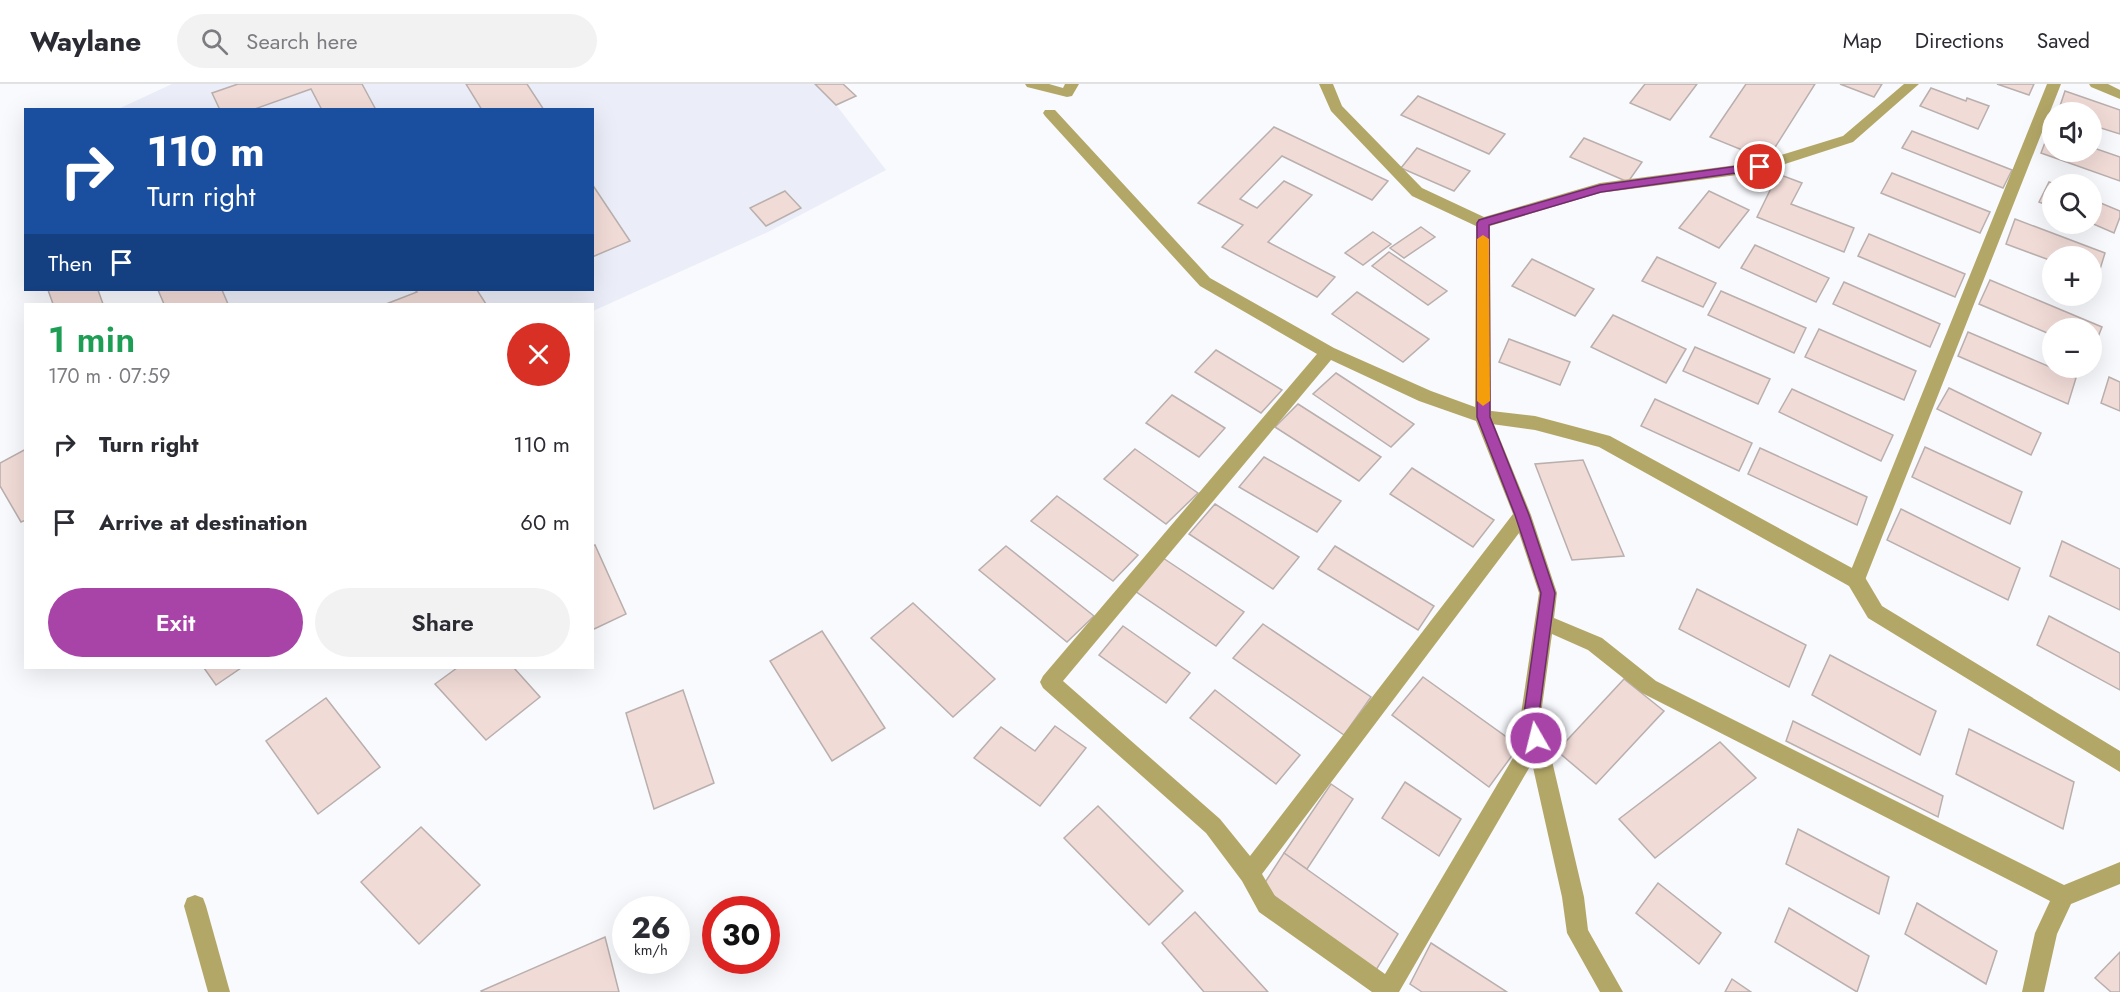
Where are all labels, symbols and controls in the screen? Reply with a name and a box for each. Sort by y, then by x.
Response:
search box [177,14,597,68]
text: Waylane [30,21,141,62]
icon: search [198,25,231,58]
text: Search here [246,25,358,57]
text: Map [1843,26,1882,56]
text: Directions [1915,26,2004,56]
text: Saved [2037,26,2090,56]
map controls [2042,102,2102,378]
button: sound [2042,102,2102,162]
text: 110 m [147,121,265,182]
icon: right [48,132,126,210]
pin [1734,141,1785,192]
icon: arrive [1743,150,1776,183]
button: search [2042,174,2102,234]
text: Turn right [147,177,255,216]
icon: arrive [105,246,138,279]
button: + [2042,246,2102,306]
text: Then [48,247,93,279]
text: 1 min [48,313,135,365]
button: − [2042,318,2102,378]
button: close [507,323,570,386]
text: 170 m · 07:59 [48,362,170,391]
icon: right [48,428,81,461]
text: Turn right [99,428,199,460]
text: 110 m [513,428,570,460]
icon: arrive [48,506,81,539]
text: Arrive at destination [99,506,308,538]
text: 60 m [520,506,570,538]
button: Exit [48,588,303,657]
button: Share [315,588,570,657]
position arrow [1504,706,1568,770]
speed limit sign: 30 [702,896,780,974]
text: 26 [631,906,671,949]
text: km/h [634,939,668,961]

